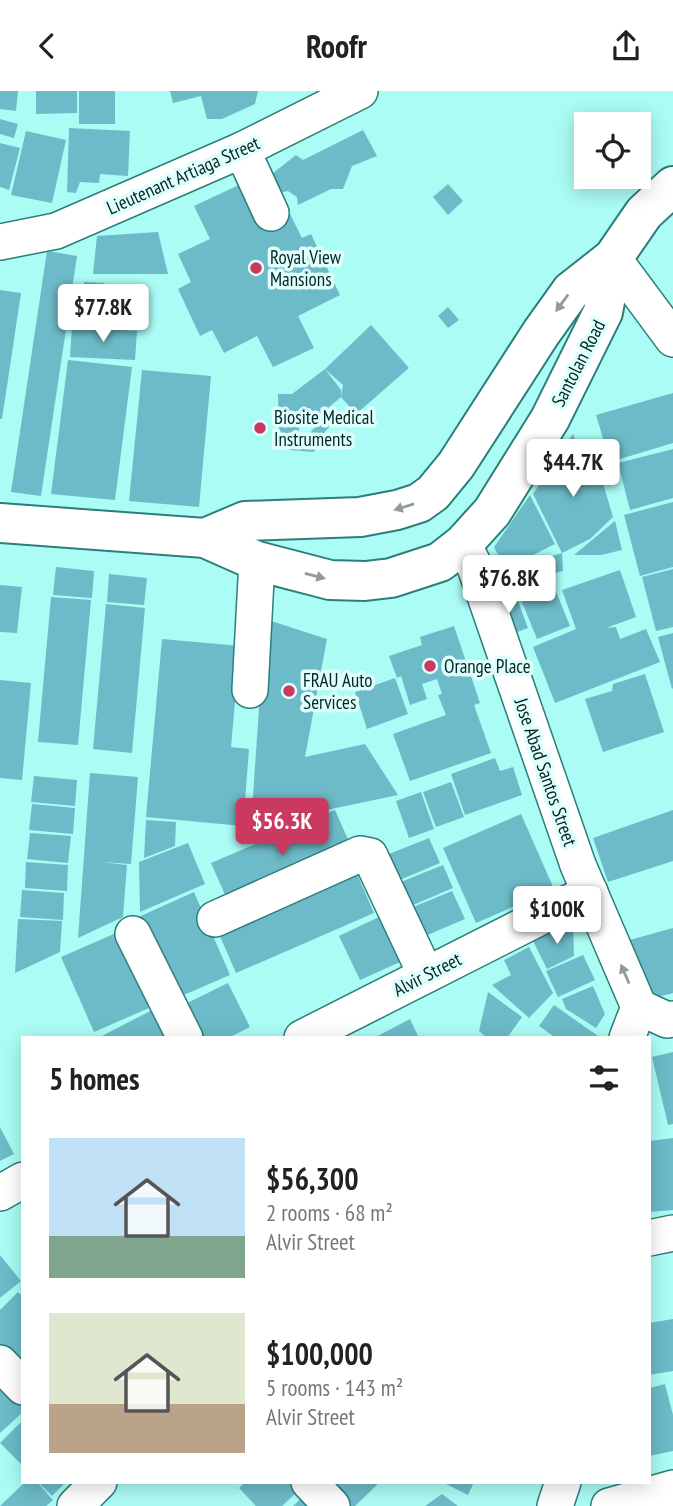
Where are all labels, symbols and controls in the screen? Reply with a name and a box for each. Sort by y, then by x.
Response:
text: Roofr [306,25,367,67]
icon: back [28,27,66,65]
icon: share [607,27,645,65]
map controls [574,112,651,189]
button: locate [574,112,651,189]
street label: Lieutenant Artiaga Street [103,130,264,219]
place label: Royal View Mansions [270,245,342,291]
marker: Royal View Mansions [248,260,264,276]
pin: $77.8K [46,285,160,344]
text: $77.8K [74,292,132,321]
one-way arrow [556,294,570,312]
street label: Santolan Road [546,316,610,410]
place label: Biosite Medical Instruments [274,405,374,451]
marker: Biosite Medical Instruments [252,420,268,436]
pin: $44.7K [516,439,630,499]
text: $44.7K [543,447,603,476]
one-way arrow [394,503,415,513]
pin: $76.8K [452,555,566,615]
text: $76.8K [479,563,539,592]
one-way arrow [304,571,326,582]
place label: Orange Place [444,654,531,678]
marker: Orange Place [422,658,438,674]
place label: FRAU Auto Services [303,668,372,714]
marker: FRAU Auto Services [281,683,297,699]
street label: Jose Abad Santos Street [509,694,583,850]
pin: $56.3K [225,799,339,858]
text: $56.3K [252,806,312,835]
pin: $100K [508,887,606,946]
text: $100K [529,894,585,923]
street label: Alvir Street [389,946,466,1001]
one-way arrow [619,964,630,985]
text: 5 homes [49,1059,140,1098]
icon: filters [585,1059,623,1097]
text: $56,300 [266,1159,359,1198]
icon: home [105,1166,189,1250]
text: 2 rooms · 68 m² [266,1198,393,1227]
text: Alvir Street [266,1227,355,1256]
text: $100,000 [266,1334,373,1373]
icon: home [105,1341,189,1425]
text: 5 rooms · 143 m² [266,1373,403,1402]
text: Alvir Street [266,1402,355,1431]

